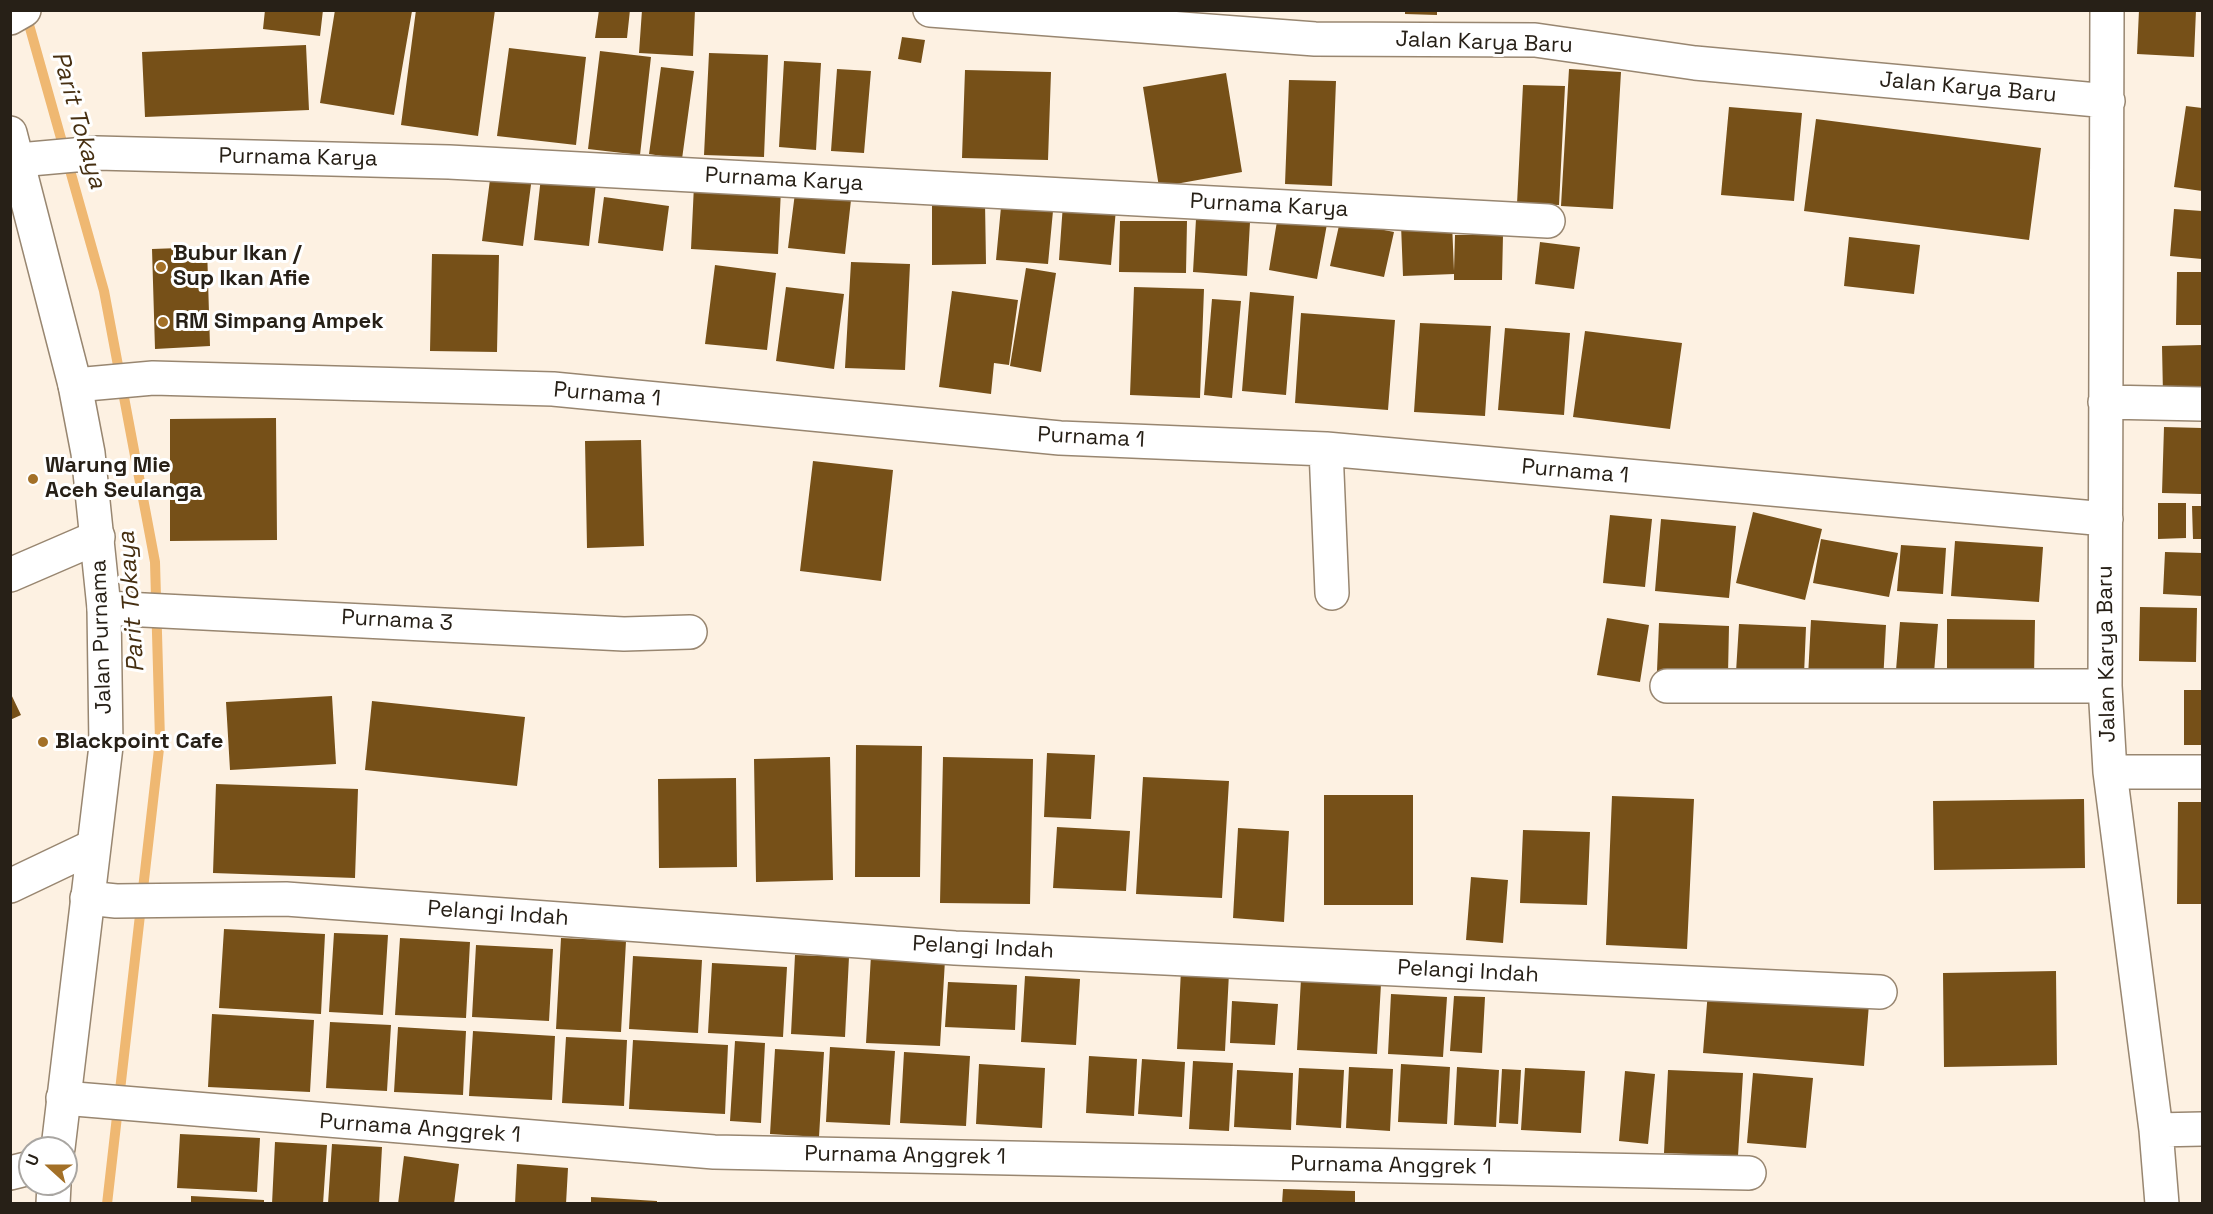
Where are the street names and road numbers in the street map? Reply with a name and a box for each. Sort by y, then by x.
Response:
street label: Jalan Karya Baru [1395,27,1573,59]
street label: Jalan Karya Baru [1878,67,2058,109]
street label: Purnama Karya [218,143,378,173]
street label: Purnama Karya [704,163,864,197]
street label: Purnama Karya [1189,189,1349,223]
street label: Purnama 1 [552,377,662,413]
street label: Purnama 1 [1037,422,1145,454]
street label: Purnama 1 [1520,454,1630,490]
street label: Jalan Purnama [86,559,118,715]
street label: Jalan Karya Baru [2092,565,2122,743]
street label: Purnama 3 [341,605,453,637]
street label: Pelangi Indah [426,896,570,932]
street label: Pelangi Indah [912,931,1054,965]
street label: Pelangi Indah [1397,955,1539,989]
street label: Purnama Anggrek 1 [319,1109,521,1149]
street label: Purnama Anggrek 1 [804,1141,1006,1171]
street label: Purnama Anggrek 1 [1290,1151,1492,1181]

